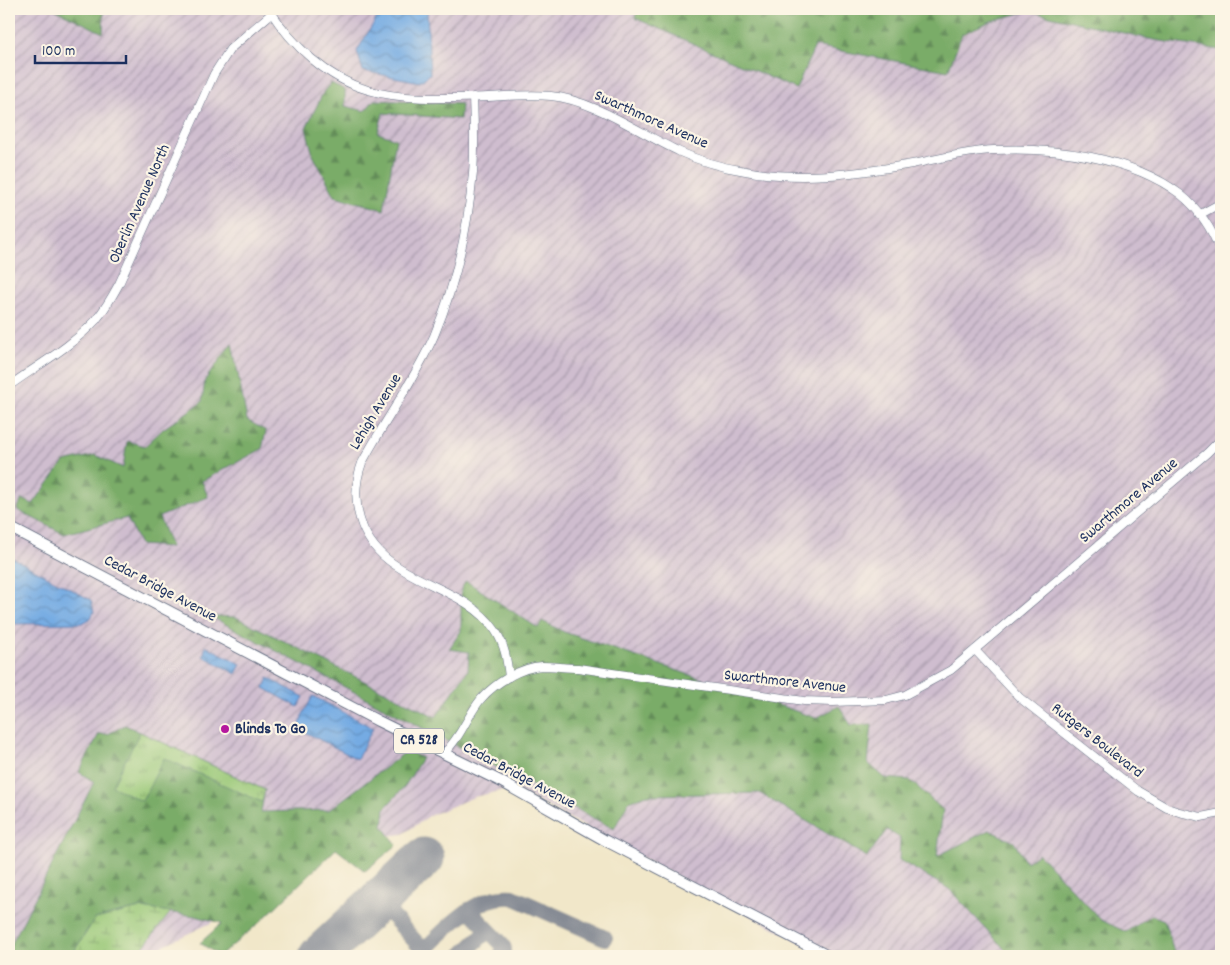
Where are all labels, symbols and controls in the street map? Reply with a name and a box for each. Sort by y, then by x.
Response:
scale bar [35,32,126,64]
text: 100 m [42,41,75,63]
street label: Swarthmore Avenue [590,85,712,155]
street label: Oberlin Avenue North [103,141,177,267]
street label: Lehigh Avenue [344,369,408,455]
street label: Swarthmore Avenue [1075,453,1183,549]
street label: Cedar Bridge Avenue [99,550,221,628]
street label: Swarthmore Avenue [723,664,847,700]
street label: Rutgers Boulevard [1046,698,1148,784]
place label: Blinds To Go [235,718,306,741]
marker: Blinds To Go [219,723,231,735]
road number: CR 528 [394,728,444,754]
street label: Cedar Bridge Avenue [458,737,580,815]

